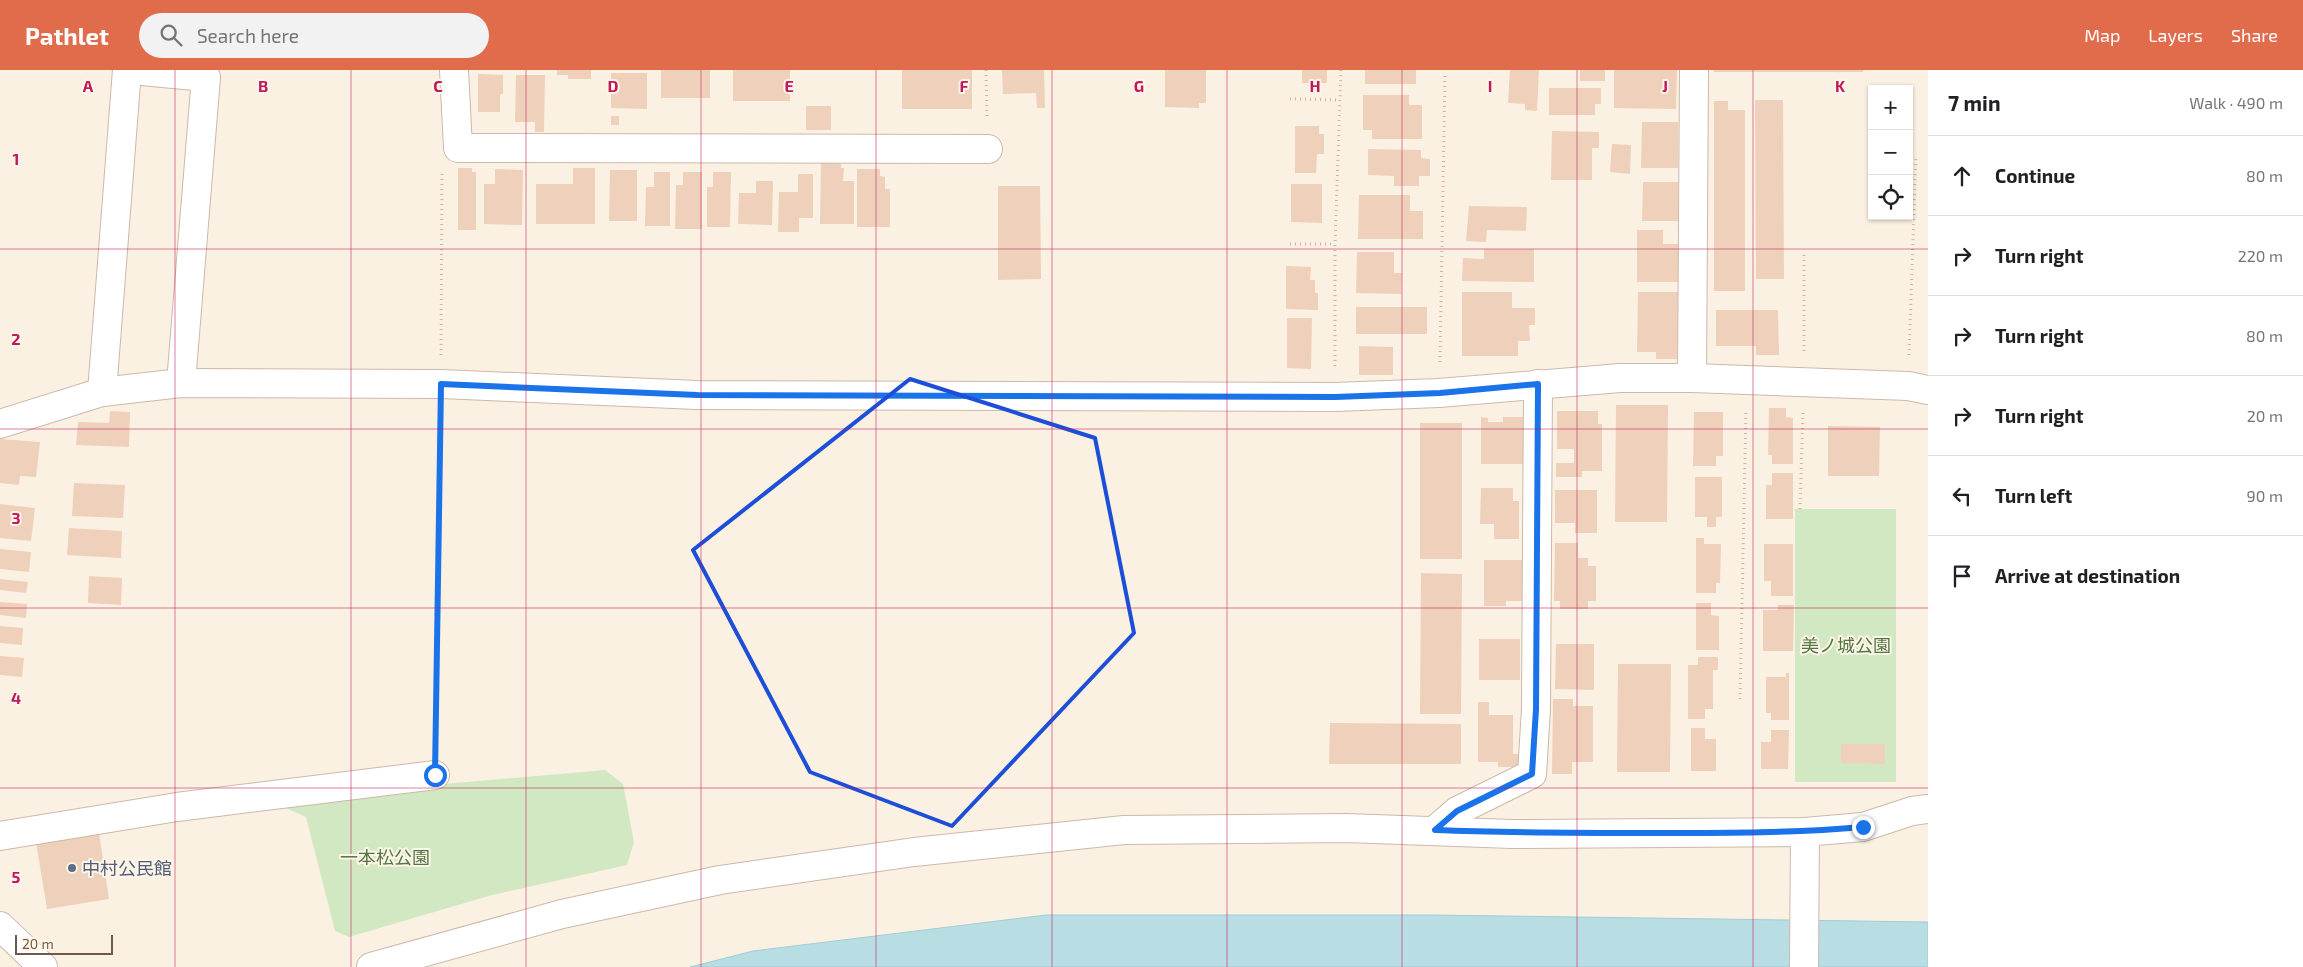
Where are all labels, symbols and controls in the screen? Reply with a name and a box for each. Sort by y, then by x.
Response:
search box [139,13,489,58]
text: Pathlet [25,21,109,50]
icon: search [157,21,185,49]
text: Search here [197,24,299,47]
text: Map [2084,24,2120,46]
text: Layers [2148,24,2203,46]
text: Share [2231,24,2278,46]
text: A [83,76,94,95]
text: B [258,76,268,95]
text: C [433,76,443,95]
text: D [608,76,619,95]
text: E [784,76,794,95]
text: F [960,76,969,95]
text: G [1134,76,1144,95]
text: H [1309,76,1321,95]
text: I [1488,76,1492,95]
text: J [1662,76,1668,95]
text: K [1835,76,1846,95]
map controls [1868,85,1913,220]
button: + [1868,85,1913,130]
text: 7 min [1948,90,2001,115]
text: Walk · 490 m [2189,93,2283,112]
button: − [1868,130,1913,175]
text: 1 [13,149,19,168]
icon: ahead [1948,162,1976,190]
text: Continue [1995,164,2075,187]
text: 80 m [2246,166,2283,185]
button: locate [1868,175,1913,220]
icon: right [1948,242,1976,270]
text: Turn right [1995,244,2083,267]
text: 220 m [2238,246,2283,265]
icon: right [1948,322,1976,350]
text: Turn right [1995,324,2083,347]
text: 80 m [2246,326,2283,345]
text: 2 [11,329,21,348]
icon: right [1948,402,1976,430]
text: Turn right [1995,404,2083,427]
text: 20 m [2247,406,2283,425]
icon: left [1948,482,1976,510]
text: Turn left [1995,484,2072,507]
text: 90 m [2247,486,2283,505]
text: 3 [11,508,21,527]
icon: arrive [1948,562,1976,590]
text: Arrive at destination [1995,564,2180,587]
park label: 美ノ城公園 [1801,634,1891,656]
text: 4 [11,688,21,707]
route start [424,764,447,787]
route end [1852,816,1875,839]
park label: 一本松公園 [340,846,430,868]
place label: 中村公民館 [82,857,172,879]
marker: 中村公民館 [66,862,78,874]
text: 5 [12,867,21,886]
scale bar [15,932,112,955]
text: 20 m [22,935,54,952]

